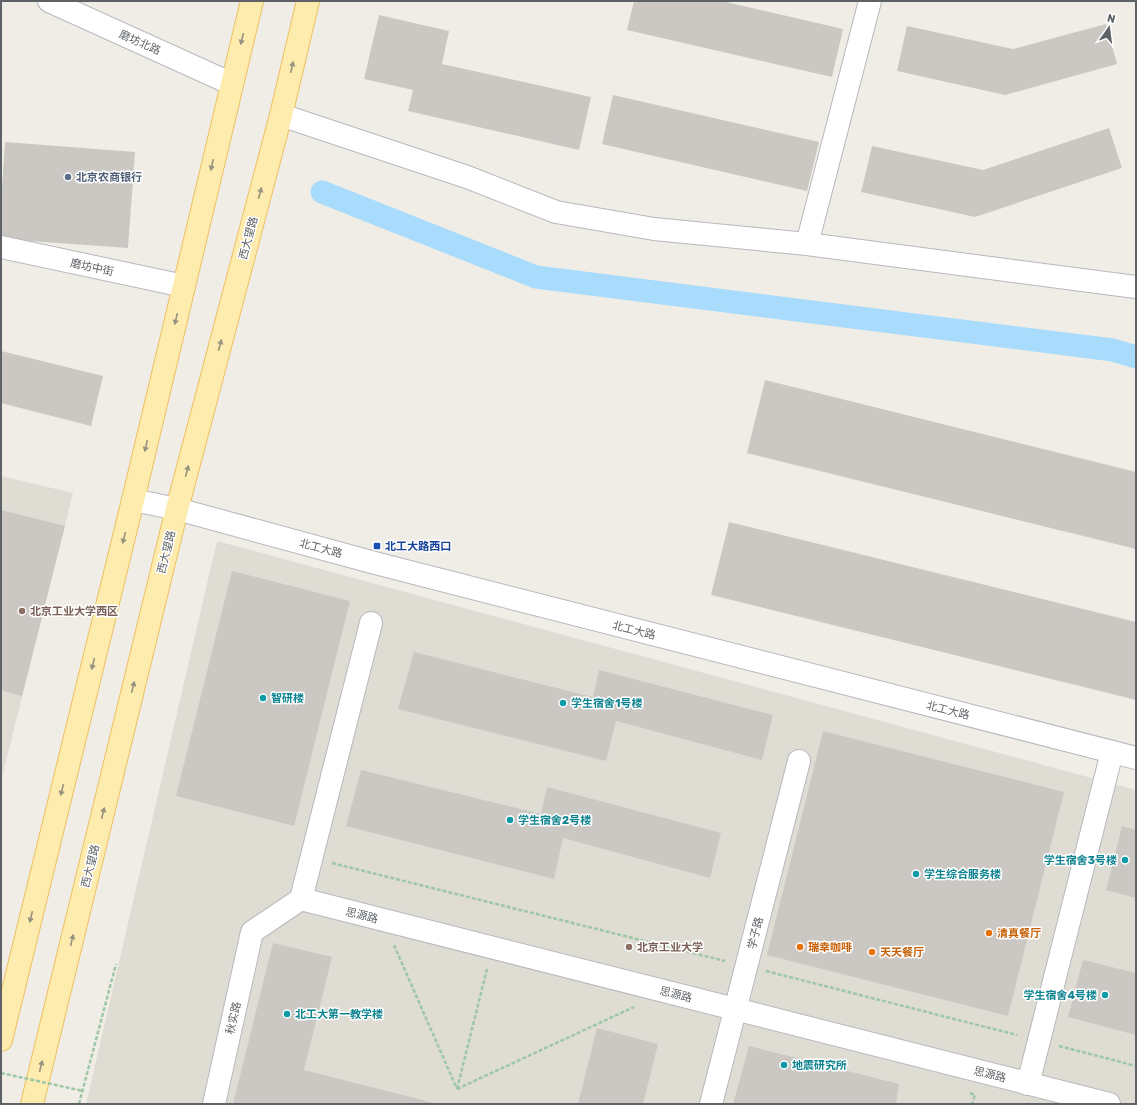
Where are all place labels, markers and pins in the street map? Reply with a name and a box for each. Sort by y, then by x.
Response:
place label: 北京农商银行 [76,171,142,184]
marker: 北京农商银行 [63,172,73,182]
place label: 北工大路西口 [385,540,451,553]
marker: 北工大路西口 [372,541,382,551]
place label: 北京工业大学西区 [30,605,118,618]
marker: 北京工业大学西区 [17,606,27,616]
place label: 智研楼 [271,692,304,705]
marker: 智研楼 [258,693,268,703]
place label: 学生宿舍1号楼 [571,697,642,710]
marker: 学生宿舍1号楼 [558,698,568,708]
place label: 学生宿舍2号楼 [518,814,591,827]
marker: 学生宿舍2号楼 [505,815,515,825]
place label: 学生宿舍3号楼 [1044,854,1117,867]
marker: 学生宿舍3号楼 [1120,855,1130,865]
place label: 学生综合服务楼 [924,868,1001,881]
marker: 学生综合服务楼 [911,869,921,879]
place label: 清真餐厅 [997,927,1041,940]
marker: 清真餐厅 [984,928,994,938]
place label: 北京工业大学 [637,941,703,954]
place label: 瑞幸咖啡 [808,941,852,954]
marker: 北京工业大学 [624,942,634,952]
marker: 瑞幸咖啡 [795,942,805,952]
place label: 天天餐厅 [880,946,924,959]
marker: 天天餐厅 [867,947,877,957]
place label: 学生宿舍4号楼 [1023,989,1097,1002]
marker: 学生宿舍4号楼 [1100,990,1110,1000]
place label: 北工大第一教学楼 [295,1008,383,1021]
marker: 北工大第一教学楼 [282,1009,292,1019]
place label: 地震研究所 [792,1059,847,1072]
marker: 地震研究所 [779,1060,789,1070]

